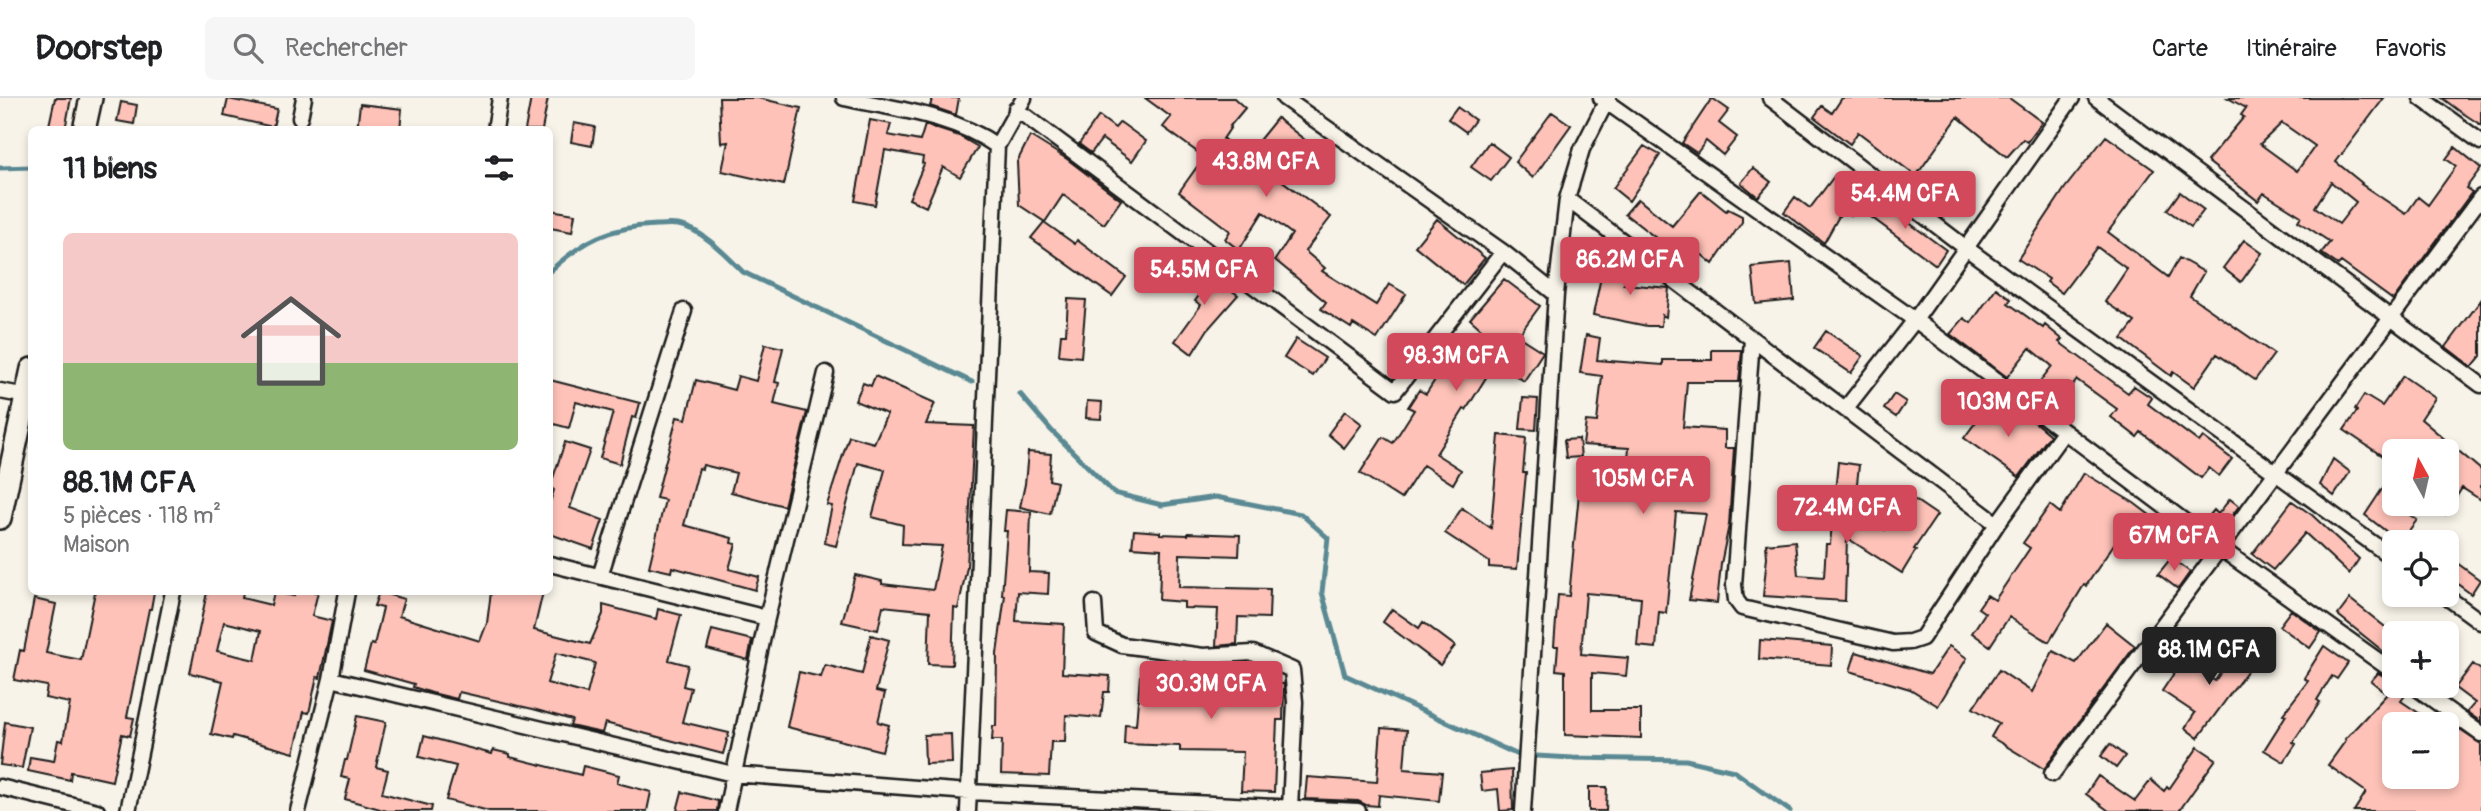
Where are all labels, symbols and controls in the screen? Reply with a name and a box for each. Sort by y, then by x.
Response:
search box [205,17,695,80]
text: Doorstep [35,28,163,69]
icon: search [229,29,267,67]
text: Rechercher [285,32,408,64]
text: Carte [2152,34,2208,63]
text: Itinéraire [2246,34,2337,63]
text: Favoris [2375,34,2446,63]
pin: 43.8M CFA [1186,140,1346,199]
text: 43.8M CFA [1212,147,1320,176]
icon: filters [480,149,518,187]
text: 11 biens [63,150,157,187]
pin: 54.4M CFA [1825,172,1985,231]
text: 54.4M CFA [1851,179,1959,208]
pin: 86.2M CFA [1550,238,1710,297]
text: 86.2M CFA [1576,245,1684,274]
pin: 54.5M CFA [1124,248,1284,307]
text: 54.5M CFA [1150,255,1258,284]
icon: home [228,278,354,404]
pin: 98.3M CFA [1376,334,1536,393]
text: 98.3M CFA [1403,341,1509,370]
pin: 103M CFA [1936,380,2080,439]
text: 103M CFA [1957,387,2059,416]
north arrow [2382,439,2459,516]
map controls [2382,439,2459,789]
pin: 105M CFA [1571,456,1715,516]
text: 88.1M CFA [63,464,196,501]
text: 105M CFA [1592,464,1694,493]
pin: 72.4M CFA [1767,486,1927,545]
text: 72.4M CFA [1793,493,1901,522]
text: 5 pièces · 118 m² [63,501,221,530]
pin: 67M CFA [2109,514,2239,573]
text: 67M CFA [2129,521,2219,550]
text: Maison [63,530,130,559]
button: locate [2382,530,2459,607]
button: + [2382,621,2459,698]
pin: 88.1M CFA [2129,628,2289,687]
text: 88.1M CFA [2158,635,2260,664]
pin: 30.3M CFA [1131,662,1291,721]
text: 30.3M CFA [1156,669,1266,698]
button: − [2382,712,2459,789]

